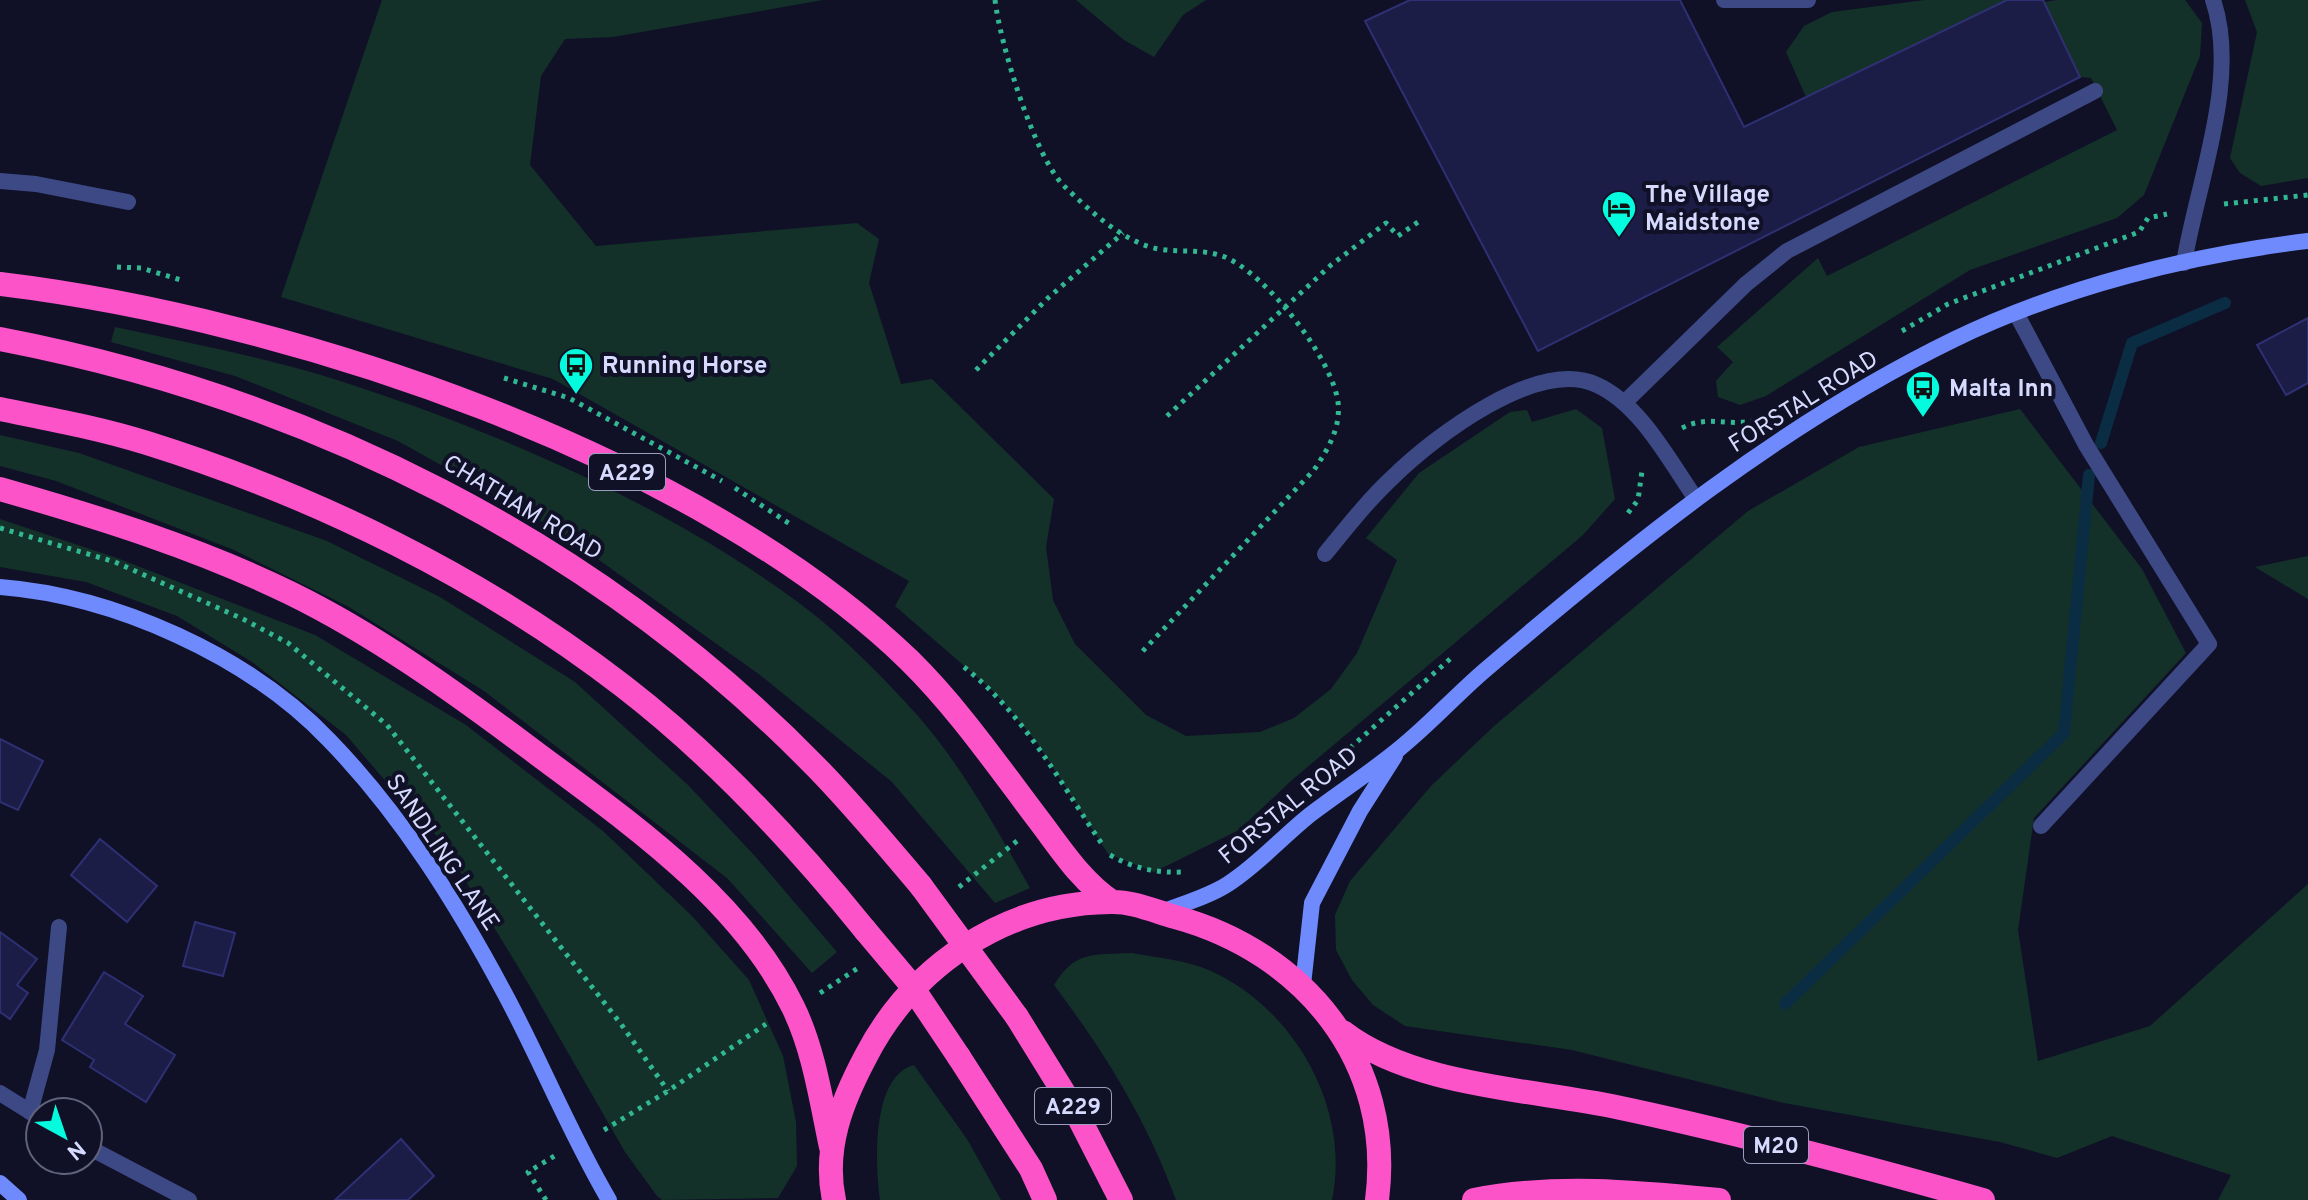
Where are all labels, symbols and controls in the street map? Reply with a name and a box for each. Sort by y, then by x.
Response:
place label: The Village Maidstone [1645,181,1770,239]
hotel icon: The Village Maidstone [1600,189,1638,239]
street label: FORSTAL ROAD [1724,345,1884,461]
bus stop icon: Running Horse [557,346,595,396]
place label: Running Horse [602,352,767,382]
bus stop icon: Malta Inn [1904,369,1942,419]
place label: Malta Inn [1949,375,2053,405]
street label: CHATHAM ROAD [437,449,607,568]
road number: A229 [589,454,665,490]
street label: FORSTAL ROAD [1214,741,1365,872]
street label: SANDLING LANE [378,769,505,937]
road number: A229 [1035,1088,1111,1124]
north arrow [24,1096,104,1176]
road number: M20 [1744,1127,1808,1163]
text: N [61,1134,90,1165]

